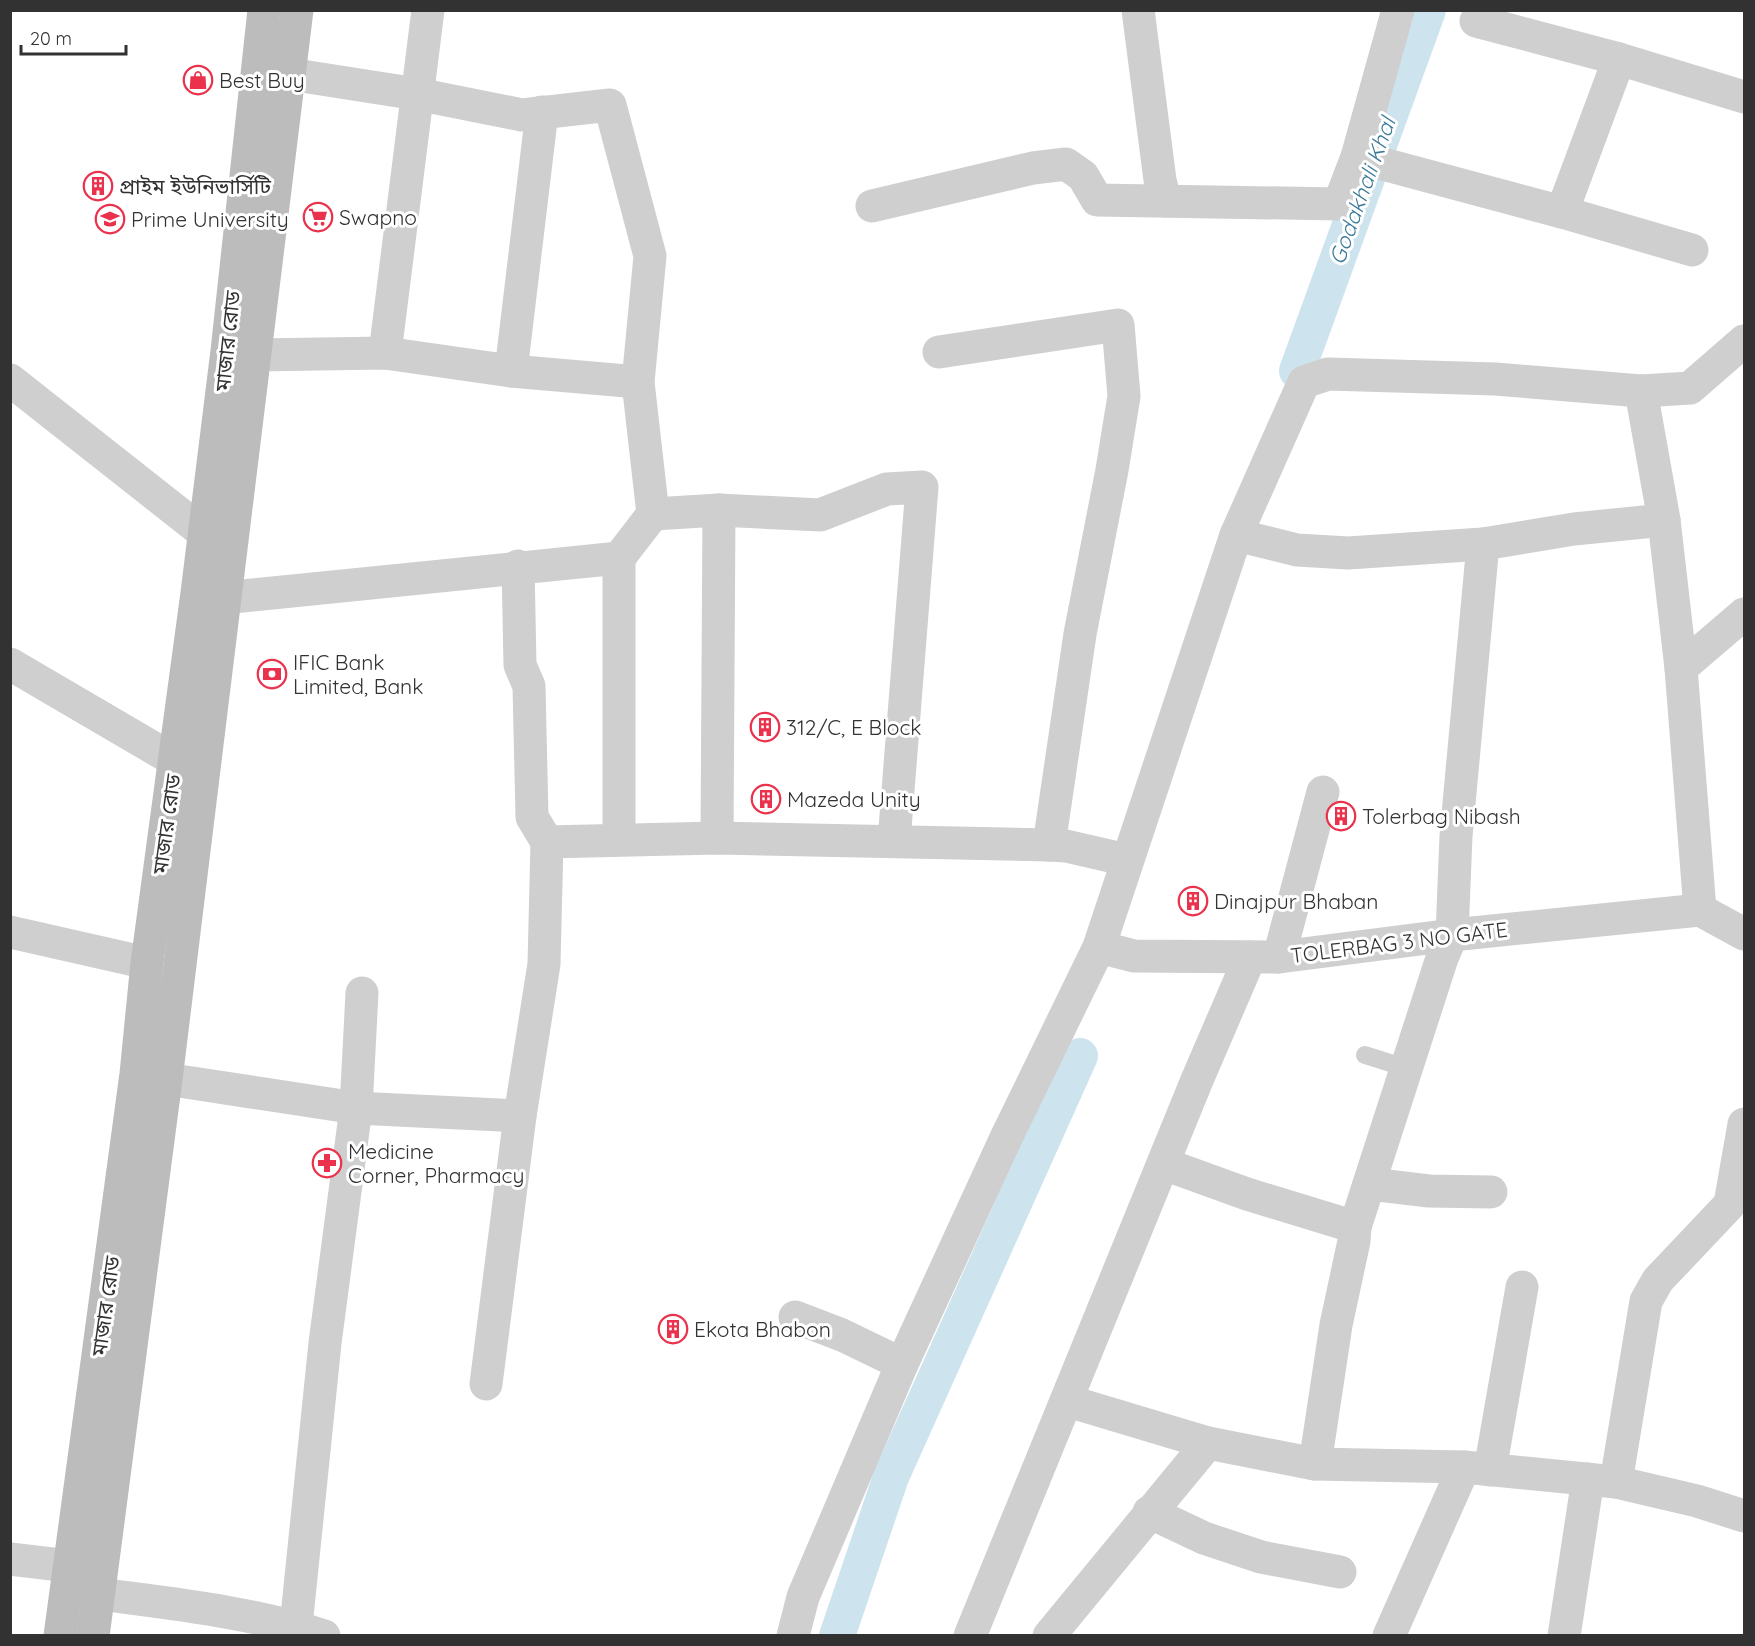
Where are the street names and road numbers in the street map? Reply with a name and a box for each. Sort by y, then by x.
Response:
street label: মাজার রোড [209,288,245,394]
street label: মাজার রোড [146,771,186,877]
street label: TOLERBAG 3 NO GATE [1289,916,1509,968]
street label: মাজার রোড [85,1253,125,1359]

